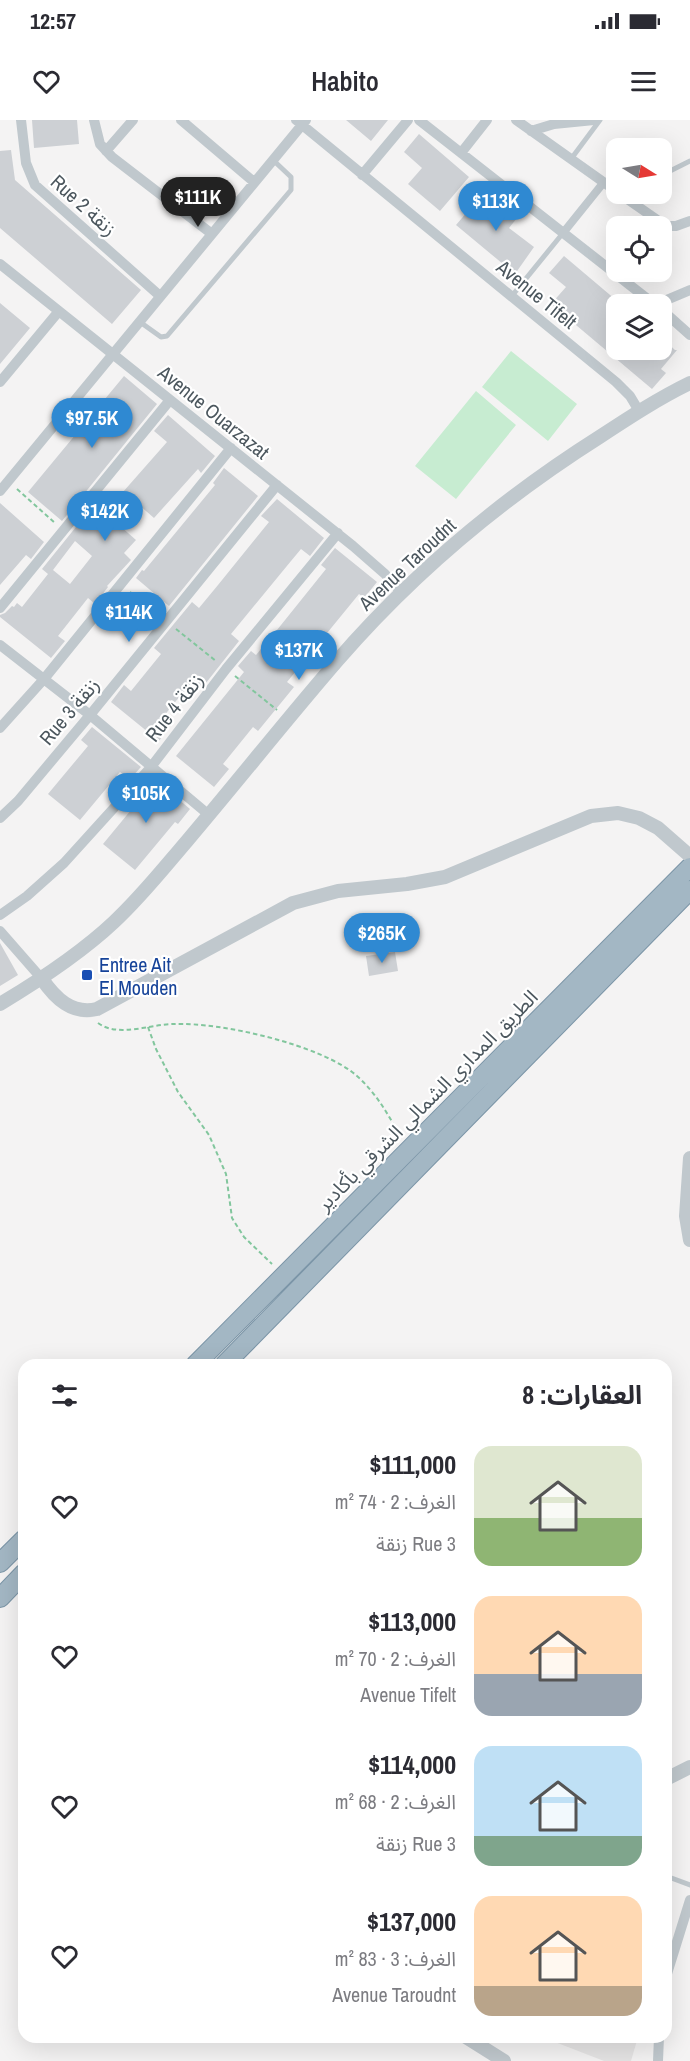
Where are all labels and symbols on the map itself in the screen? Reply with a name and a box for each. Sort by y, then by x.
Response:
north arrow [606,138,672,204]
street label: Rue 2 زنقة [45,168,123,242]
pin: $111K [156,177,240,228]
pin: $113K [454,181,538,232]
street label: Avenue Tifelt [491,253,583,335]
street label: Avenue Ouarzazat [152,358,276,465]
pin: $97.5K [43,398,141,449]
pin: $142K [63,491,147,542]
street label: Avenue Taroudnt [352,512,462,617]
pin: $114K [87,592,171,643]
pin: $137K [257,630,341,681]
street label: Rue 4 زنقة [139,667,209,747]
street label: Rue 3 زنقة [33,672,105,750]
pin: $105K [104,773,188,824]
pin: $265K [340,913,424,964]
place label: Entree Ait El Mouden [99,951,177,1001]
marker: Entree Ait El Mouden [80,968,94,982]
street label: الطريق المداري الشمالي الشرقي بأكادير [310,984,545,1219]

